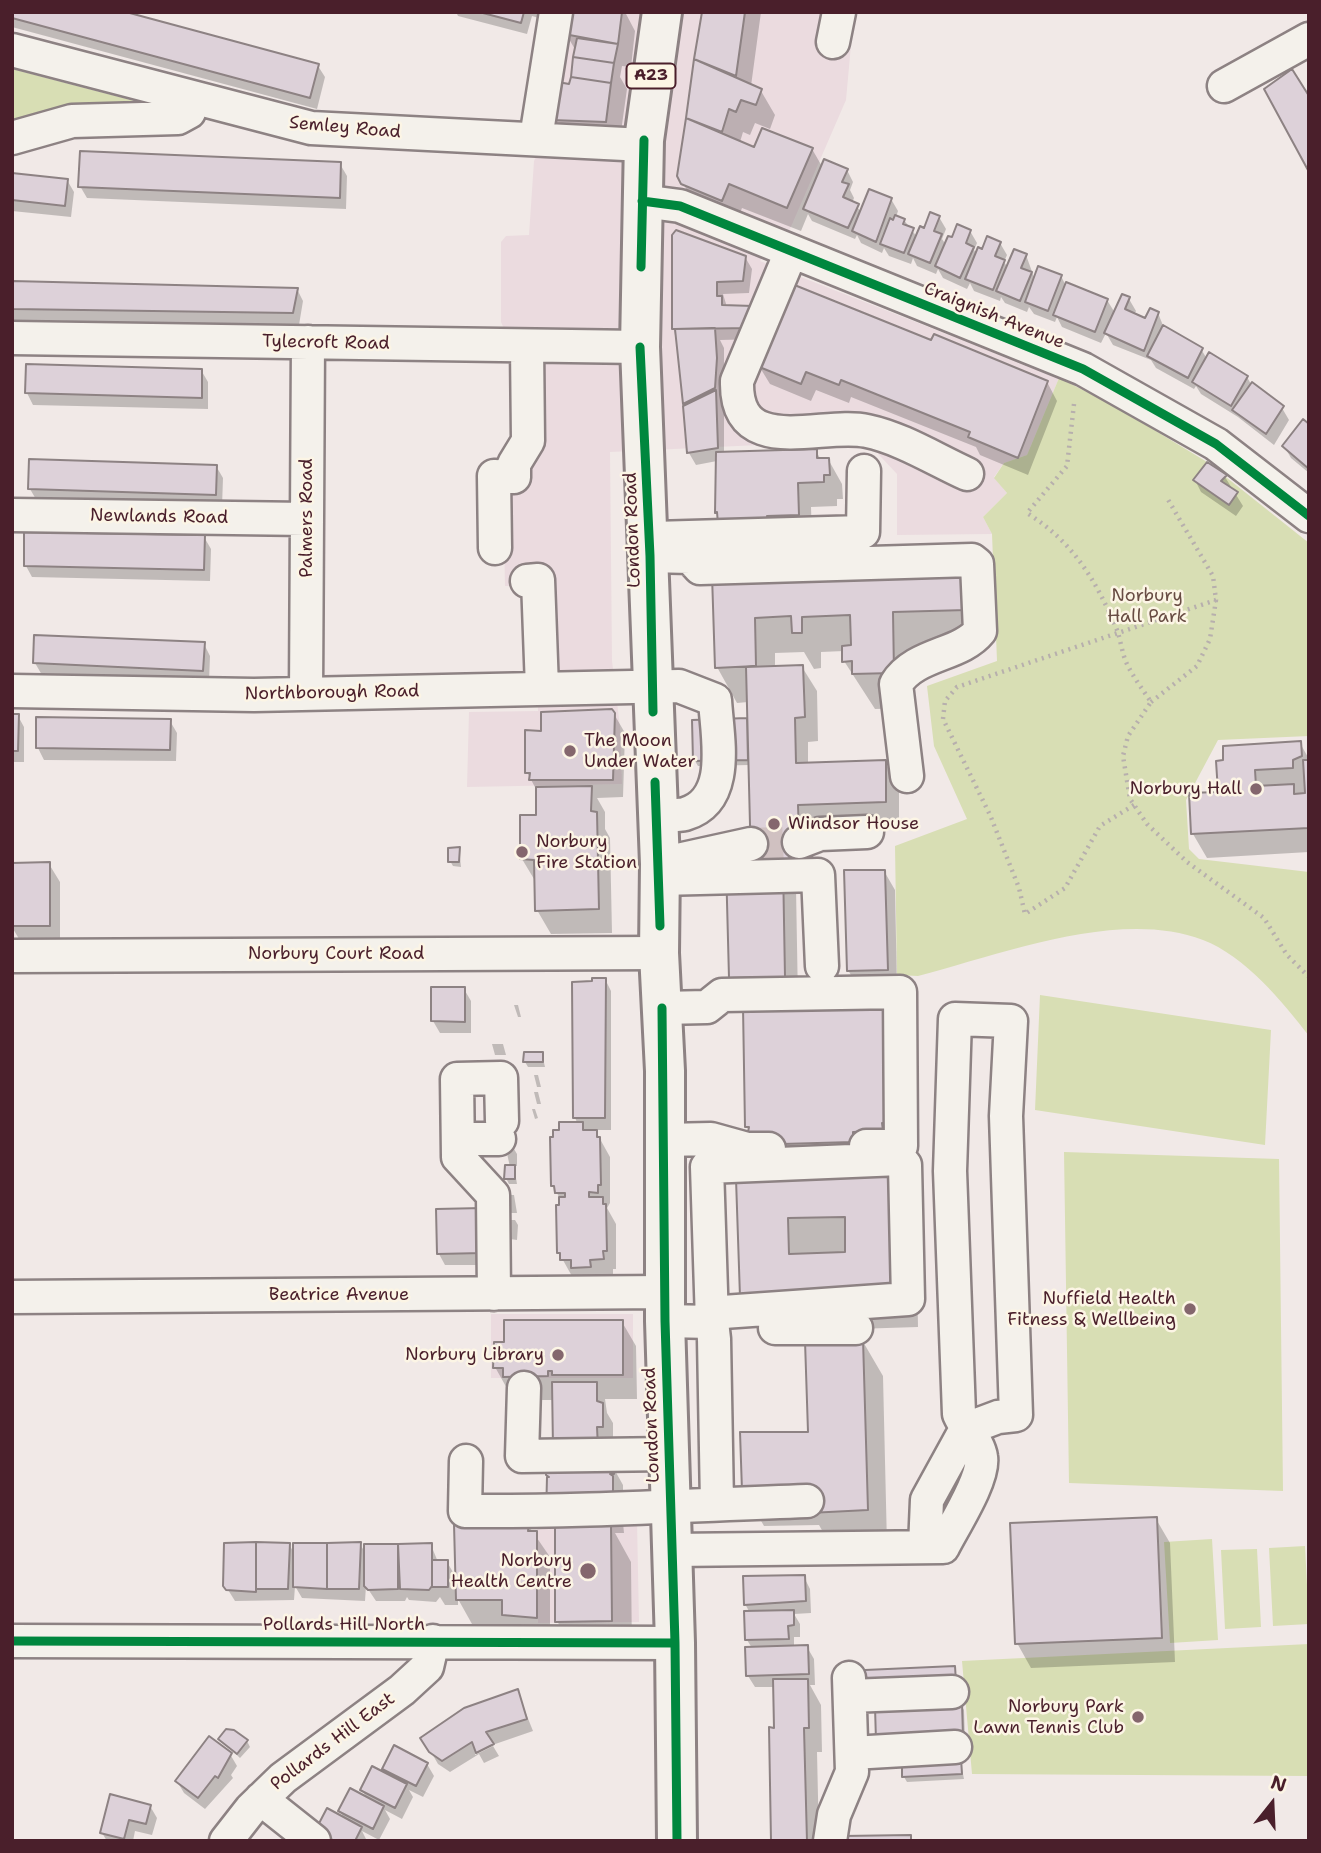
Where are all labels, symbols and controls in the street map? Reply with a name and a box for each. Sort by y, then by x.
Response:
road number: A23 [626,64,676,88]
street label: Semley Road [288,112,402,144]
street label: Craignish Avenue [921,278,1067,354]
street label: Tylecroft Road [262,331,390,355]
street label: Palmers Road [296,458,318,578]
street label: London Road [620,472,646,588]
street label: Newlands Road [90,505,228,529]
park label: Norbury Hall Park [1107,585,1187,628]
street label: Northborough Road [245,681,419,705]
place label: The Moon Under Water [584,730,696,772]
marker: The Moon Under Water [562,743,578,759]
place label: Norbury Hall [1129,778,1242,800]
marker: Norbury Hall [1248,781,1264,797]
place label: Windsor House [788,813,919,835]
marker: Windsor House [766,816,782,832]
place label: Norbury Fire Station [536,831,637,874]
marker: Norbury Fire Station [514,844,530,860]
street label: Norbury Court Road [248,943,424,965]
street label: Beatrice Avenue [269,1284,409,1306]
place label: Nuffield Health Fitness & Wellbeing [1007,1288,1176,1330]
marker: Nuffield Health Fitness & Wellbeing [1182,1301,1198,1317]
place label: Norbury Library [405,1344,544,1366]
marker: Norbury Library [550,1347,566,1363]
street label: London Road [639,1367,665,1483]
place label: Norbury Health Centre [451,1550,572,1592]
marker: Norbury Health Centre [578,1561,598,1581]
street label: Pollards Hill North [263,1614,425,1636]
street label: Pollards Hill East [267,1688,399,1796]
place label: Norbury Park Lawn Tennis Club [973,1696,1124,1738]
marker: Norbury Park Lawn Tennis Club [1130,1709,1146,1725]
north arrow [1237,1769,1307,1839]
text: N [1268,1769,1290,1798]

